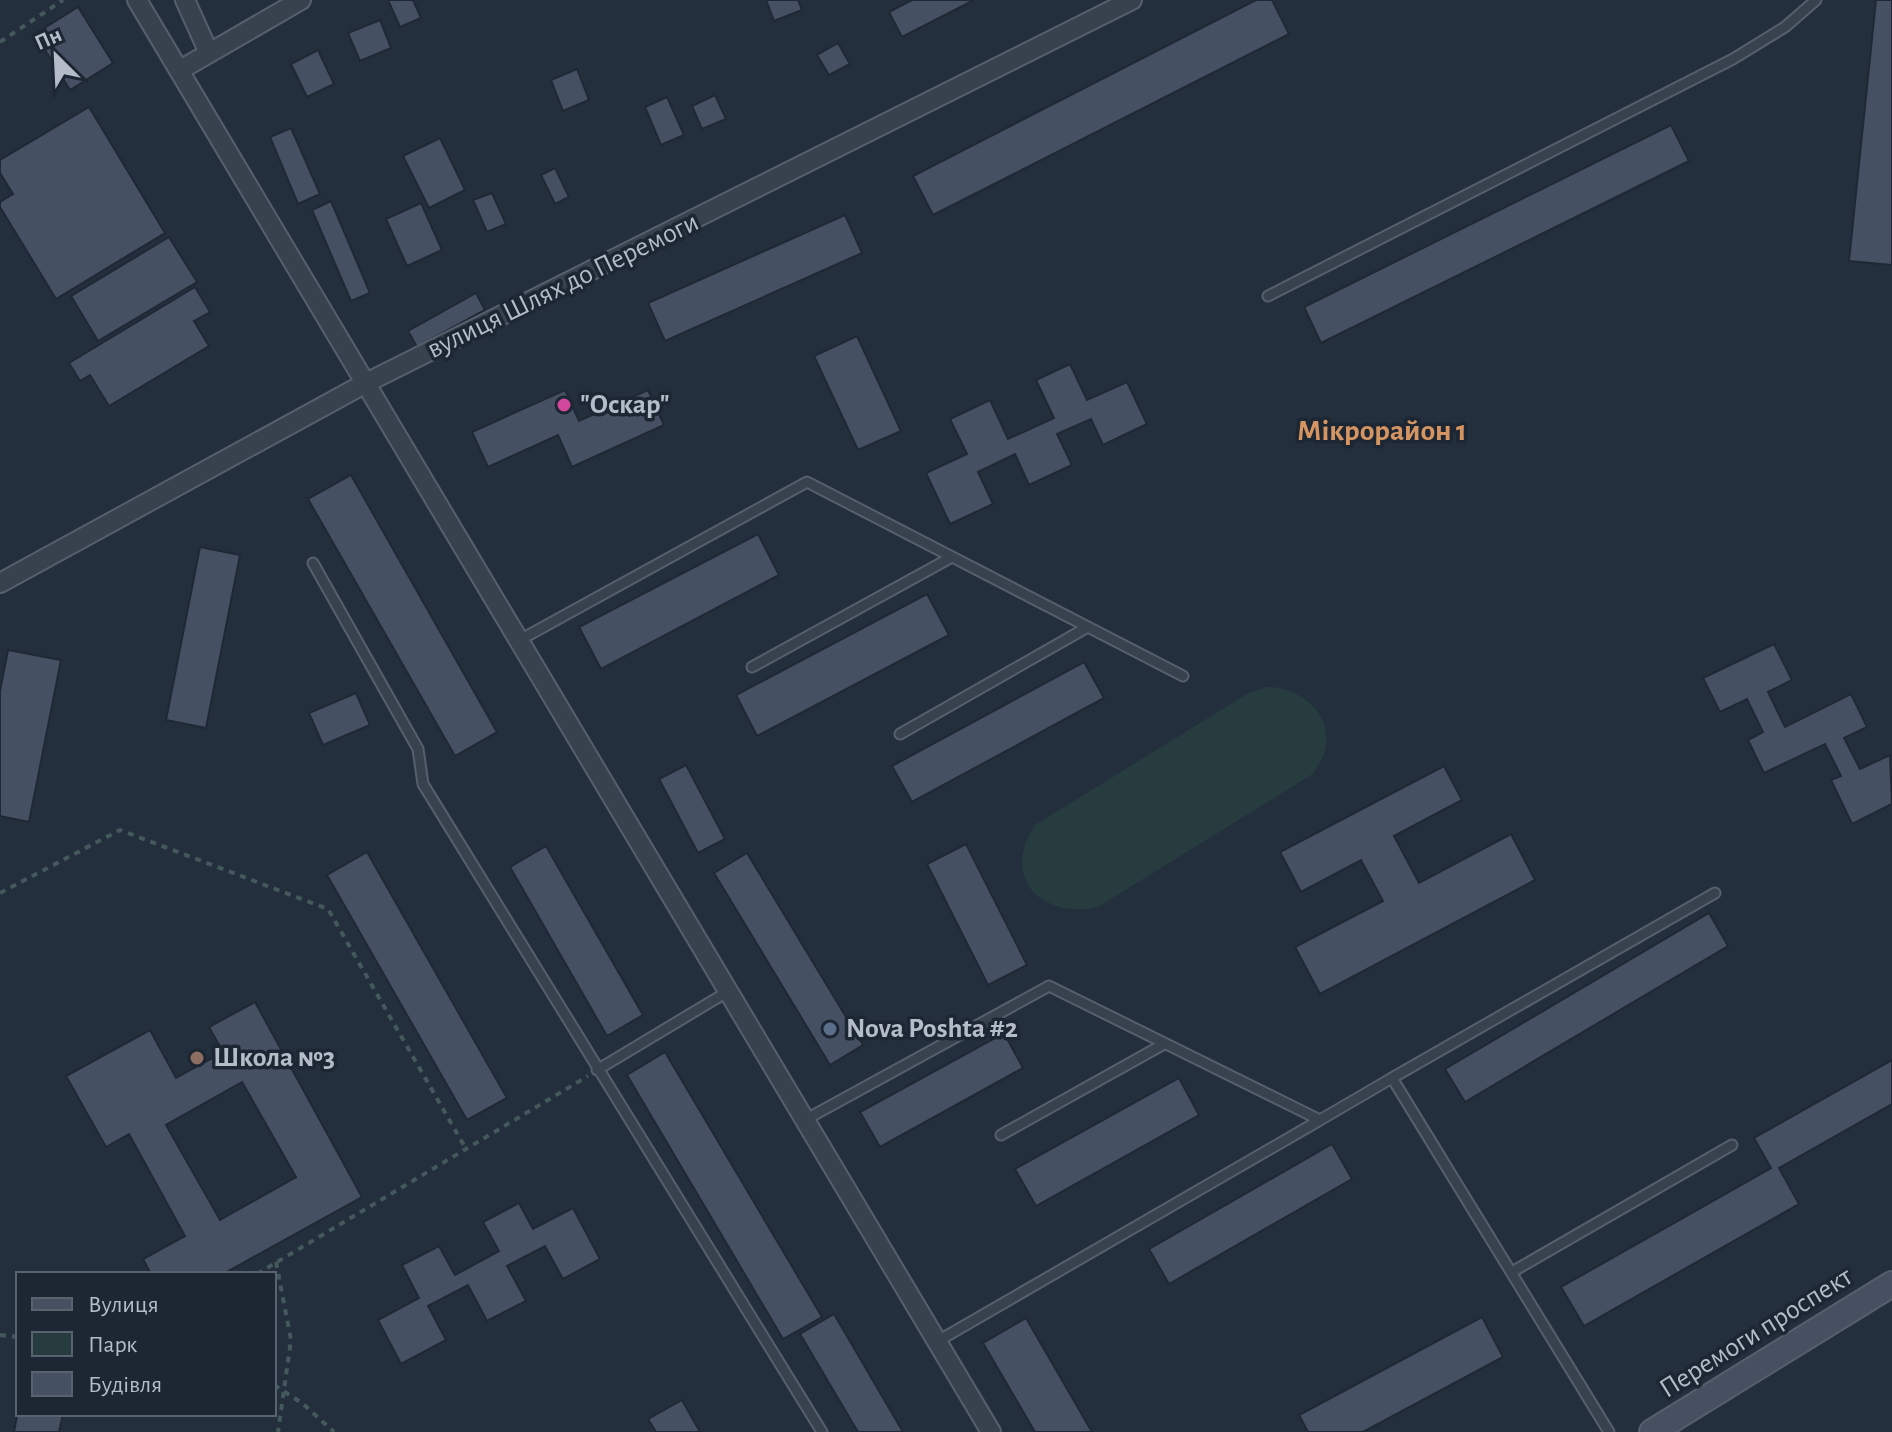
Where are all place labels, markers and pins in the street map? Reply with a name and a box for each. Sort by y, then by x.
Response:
place label: "Оскар" [580,391,670,419]
marker: "Оскар" [555,396,573,414]
place label: Nova Poshta #2 [846,1015,1018,1043]
marker: Nova Poshta #2 [821,1020,839,1038]
place label: Школа №3 [213,1044,335,1072]
marker: Школа №3 [188,1049,206,1067]

